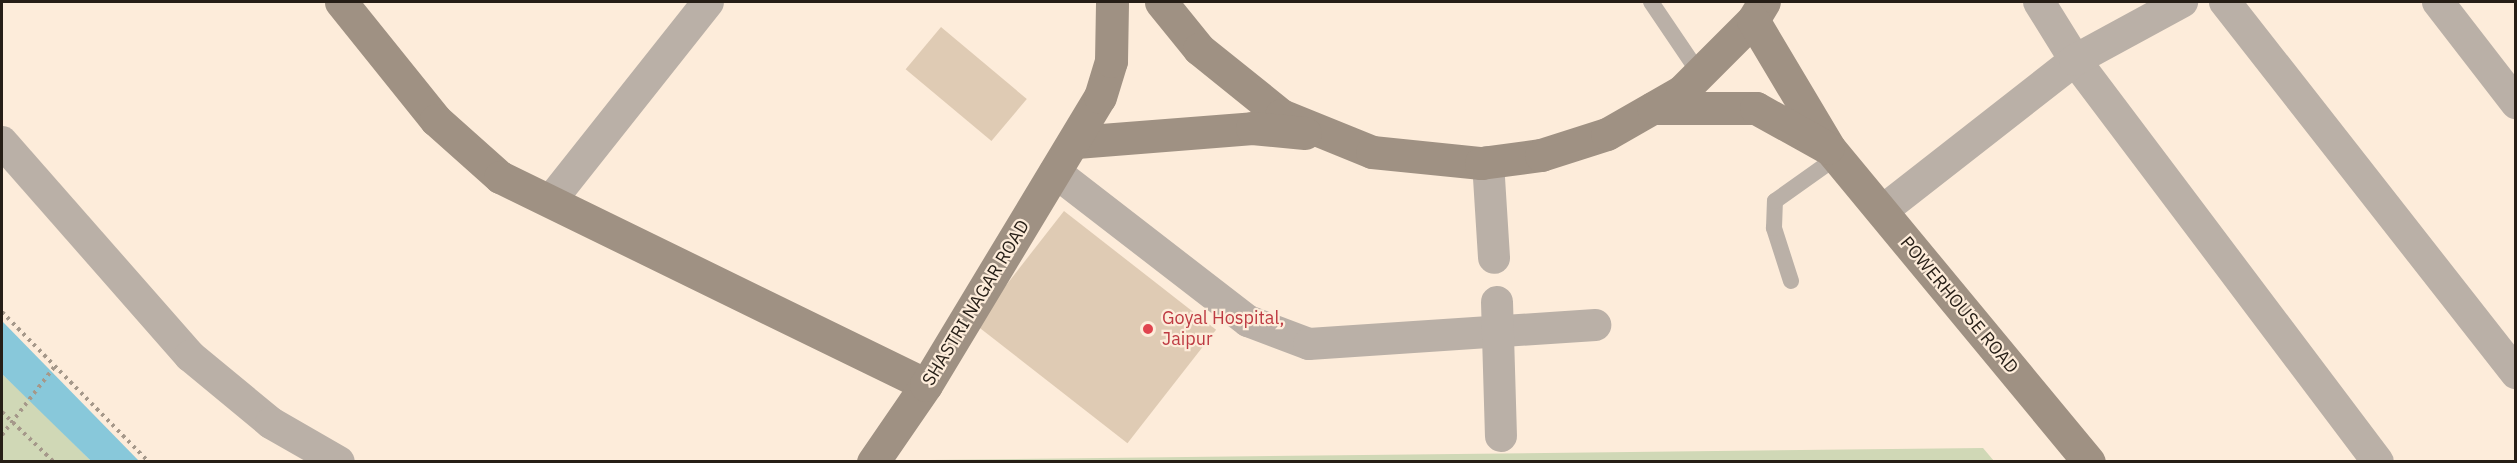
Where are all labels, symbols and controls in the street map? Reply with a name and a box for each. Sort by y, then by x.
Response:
street label: SHASTRI NAGAR ROAD [918,216,1034,390]
street label: POWERHOUSE ROAD [1895,232,2023,378]
place label: Goyal Hospital, Jaipur [1162,308,1284,350]
marker: Goyal Hospital, Jaipur [1139,320,1157,338]

